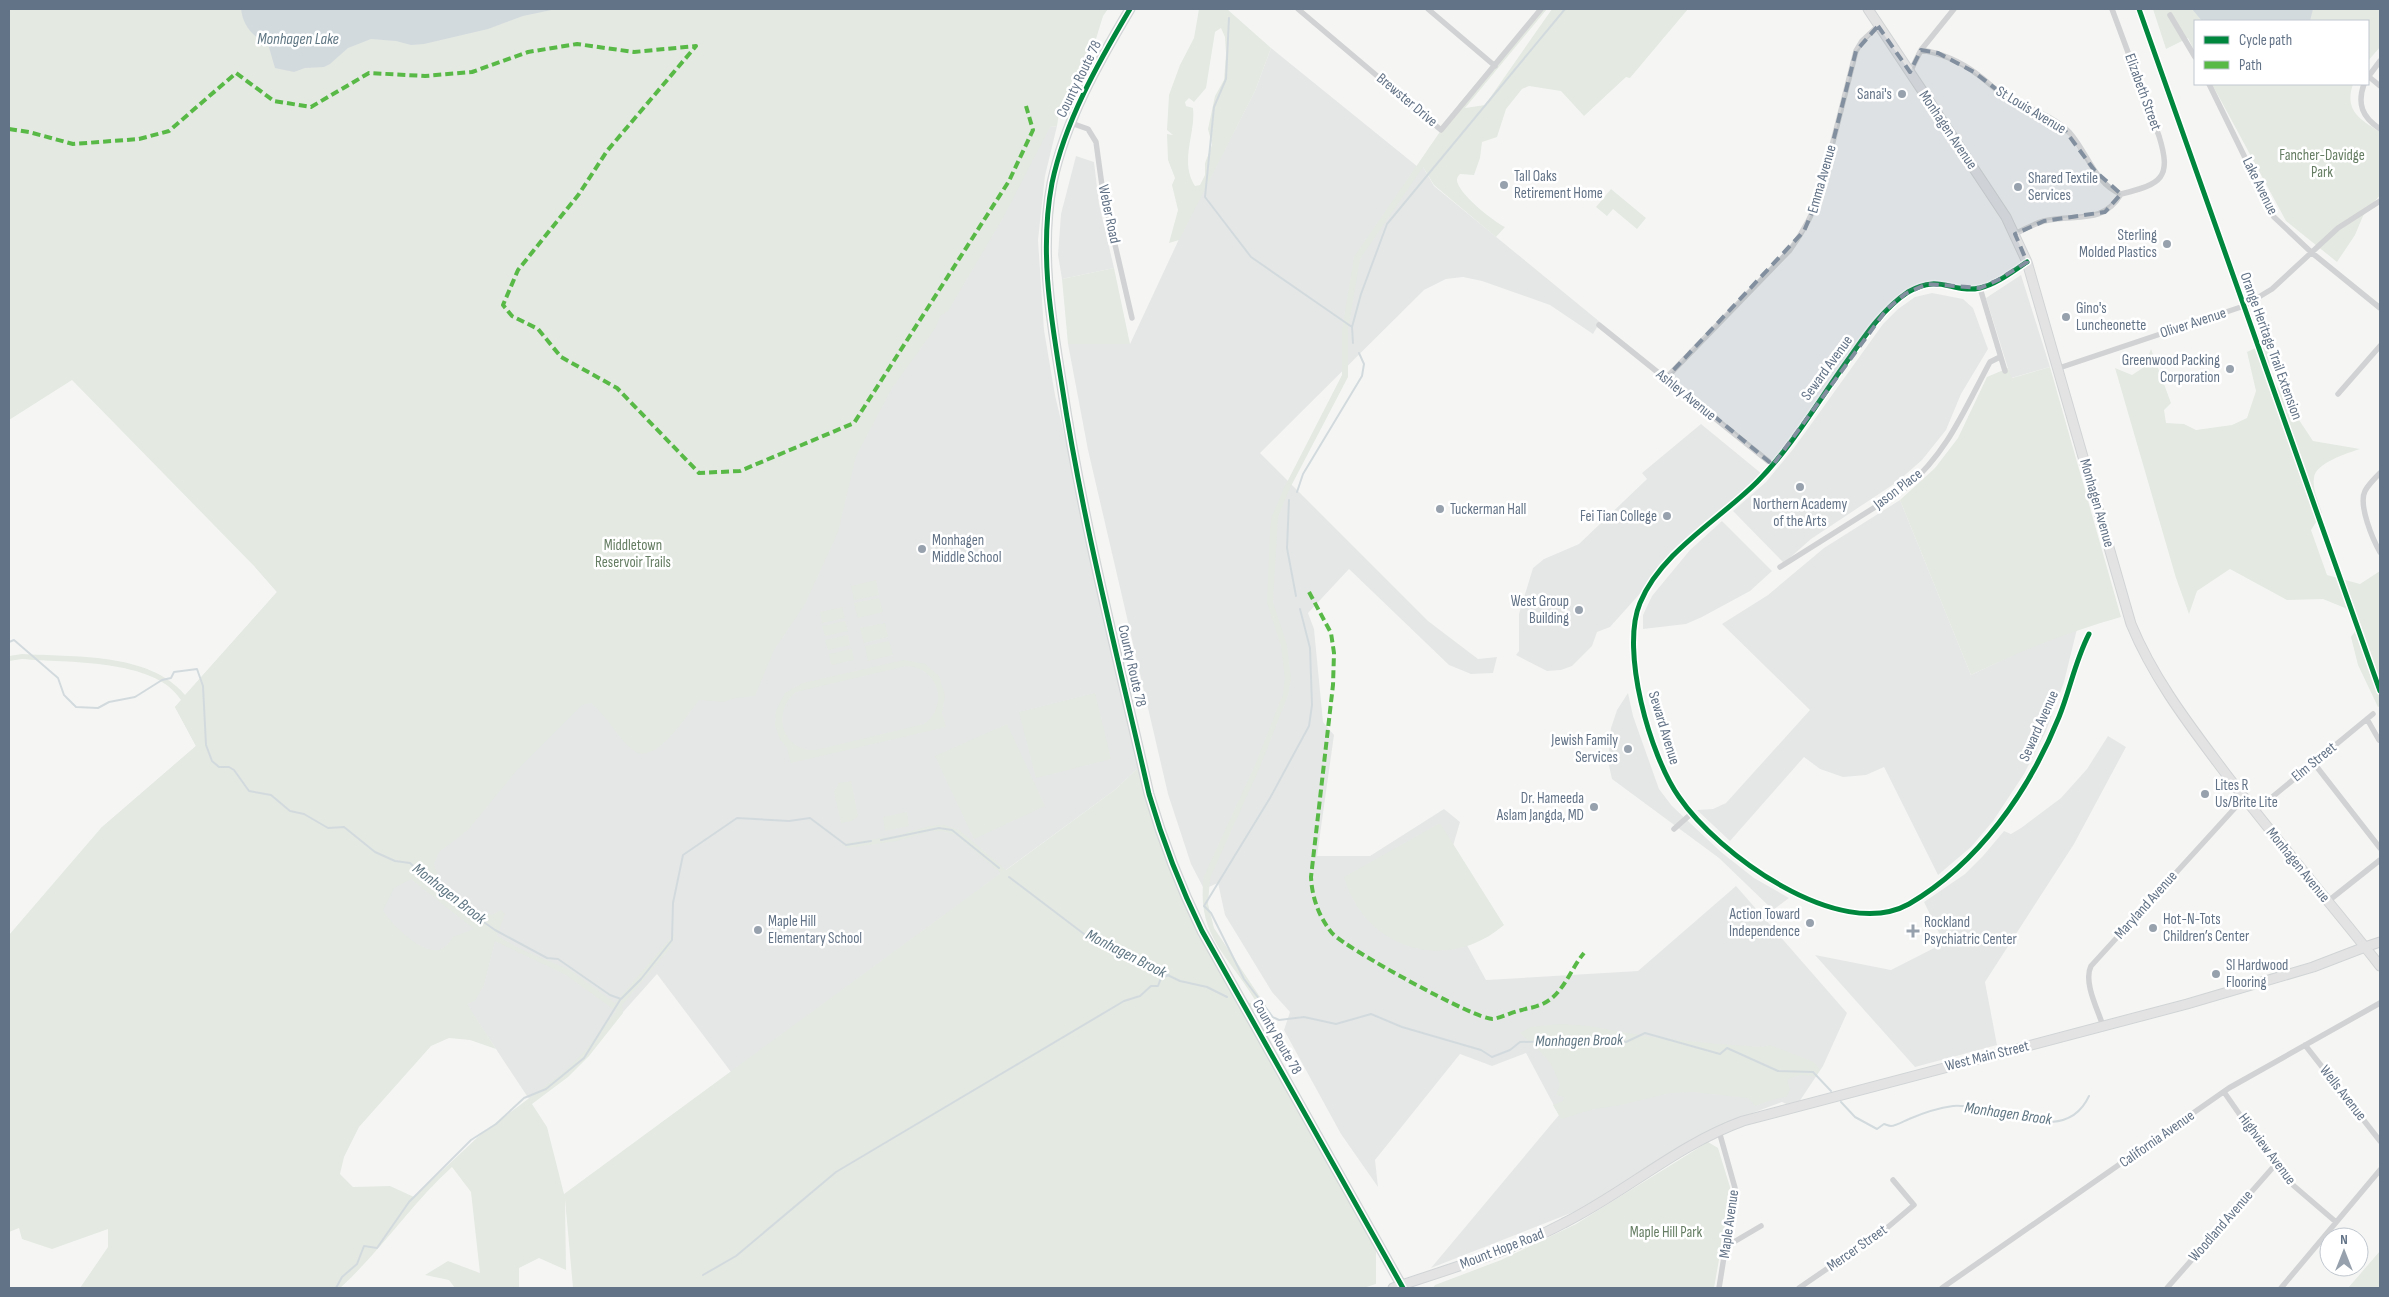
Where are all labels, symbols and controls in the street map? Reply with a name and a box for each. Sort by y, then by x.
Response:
legend [2194,20,2369,85]
water label: Monhagen Lake [257,30,339,49]
text: Cycle path [2239,31,2292,50]
street label: County Route 78 [1052,37,1106,121]
street label: Elizabeth Street [2120,51,2166,133]
text: Path [2239,56,2262,75]
street label: Brewster Drive [1373,69,1441,131]
street label: St Louis Avenue [1992,82,2070,138]
place label: Sanai's [1857,85,1892,104]
street label: Monhagen Avenue [1915,87,1981,173]
marker: Sanai's [1896,88,1908,100]
street label: Emma Avenue [1803,143,1841,215]
park label: Fancher-Davidge Park [2279,146,2365,182]
street label: Lake Avenue [2238,154,2282,218]
place label: Tall Oaks Retirement Home [1514,167,1603,203]
place label: Shared Textile Services [2028,169,2098,205]
marker: Tall Oaks Retirement Home [1498,179,1510,191]
marker: Shared Textile Services [2012,181,2024,193]
street label: Weber Road [1094,183,1124,245]
place label: Sterling Molded Plastics [2079,226,2157,262]
marker: Sterling Molded Plastics [2161,238,2173,250]
street label: Orange Heritage Trail Extension [2235,270,2307,422]
place label: Gino's Luncheonette [2076,299,2146,335]
street label: Oliver Avenue [2158,303,2228,343]
marker: Gino's Luncheonette [2060,311,2072,323]
street label: Seward Avenue [1797,332,1857,404]
place label: Greenwood Packing Corporation [2122,351,2220,387]
marker: Greenwood Packing Corporation [2224,363,2236,375]
street label: Ashley Avenue [1651,364,1720,425]
street label: Monhagen Avenue [2075,457,2119,549]
street label: Jason Place [1869,465,1926,514]
marker: Northern Academy of the Arts [1794,481,1806,493]
place label: Northern Academy of the Arts [1753,495,1847,531]
place label: Tuckerman Hall [1450,500,1526,519]
marker: Tuckerman Hall [1434,503,1446,515]
place label: Fei Tian College [1580,507,1657,526]
marker: Fei Tian College [1661,510,1673,522]
place label: Monhagen Middle School [932,531,1002,567]
park label: Middletown Reservoir Trails [595,536,671,572]
marker: Monhagen Middle School [916,543,928,555]
place label: West Group Building [1511,592,1569,628]
marker: West Group Building [1573,604,1585,616]
street label: County Route 78 [1113,623,1151,709]
street label: Seward Avenue [2015,688,2063,764]
street label: Seward Avenue [1644,689,1684,767]
place label: Jewish Family Services [1550,731,1618,767]
street label: Elm Street [2288,738,2341,786]
marker: Jewish Family Services [1622,743,1634,755]
place label: Lites R Us/Brite Lite [2215,776,2278,812]
marker: Lites R Us/Brite Lite [2199,788,2211,800]
place label: Dr. Hameeda Aslam Jangda, MD [1496,789,1584,825]
marker: Dr. Hameeda Aslam Jangda, MD [1588,801,1600,813]
street label: Monhagen Avenue [2262,824,2334,906]
water label: Monhagen Brook [409,859,490,929]
street label: Maryland Avenue [2110,867,2182,943]
place label: Action Toward Independence [1728,905,1800,941]
place label: Hot-N-Tots Children’s Center [2163,910,2250,946]
place label: Maple Hill Elementary School [768,912,862,948]
place label: Rockland Psychiatric Center [1924,913,2018,949]
marker: Action Toward Independence [1804,917,1816,929]
marker: Hot-N-Tots Children’s Center [2147,922,2159,934]
marker: Maple Hill Elementary School [752,924,764,936]
marker: Rockland Psychiatric Center [1906,924,1920,938]
water label: Monhagen Brook [1083,926,1170,983]
place label: Sl Hardwood Flooring [2226,956,2288,992]
marker: Sl Hardwood Flooring [2210,968,2222,980]
street label: County Route 78 [1248,996,1306,1078]
water label: Monhagen Brook [1535,1031,1624,1051]
street label: West Main Street [1943,1036,2031,1076]
street label: Wells Avenue [2315,1061,2371,1125]
water label: Monhagen Brook [1963,1098,2054,1130]
street label: California Avenue [2116,1106,2198,1172]
street label: Highview Avenue [2234,1109,2300,1189]
street label: Woodland Avenue [2185,1186,2257,1266]
street label: Maple Avenue [1715,1189,1743,1259]
street label: Mercer Street [1823,1220,1891,1276]
park label: Maple Hill Park [1630,1223,1702,1242]
street label: Mount Hope Road [1457,1224,1547,1274]
north arrow [2319,1227,2369,1277]
text: N [2340,1231,2348,1248]

